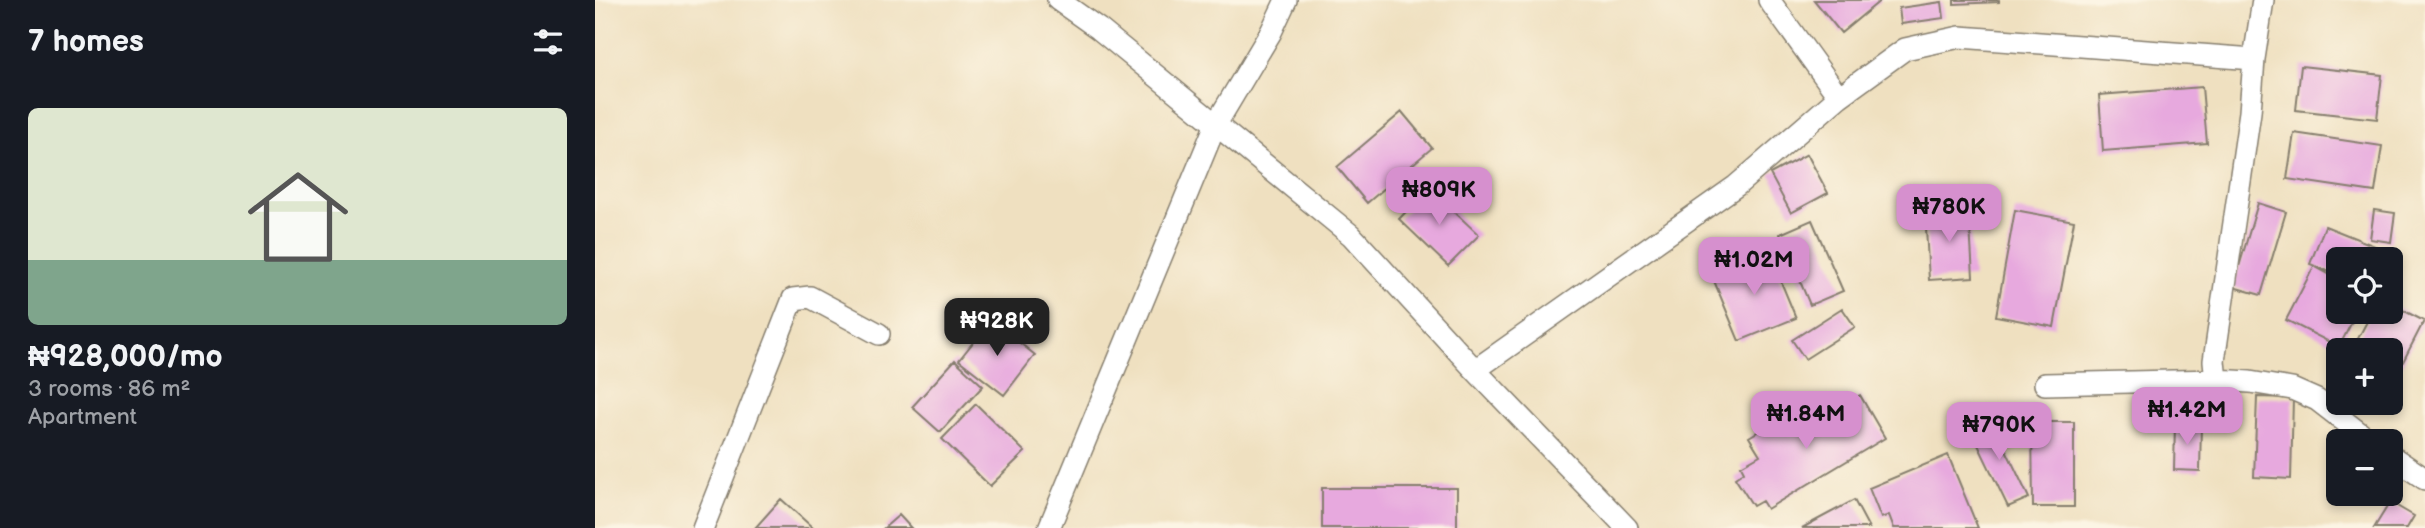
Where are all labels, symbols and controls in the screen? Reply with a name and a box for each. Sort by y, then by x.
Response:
icon: filters [529,23,567,61]
text: 7 homes [28,24,144,60]
icon: home [235,154,361,280]
pin: ₦809K [1390,168,1488,227]
text: ₦809K [1402,176,1476,204]
pin: ₦780K [1900,184,1998,244]
text: ₦780K [1912,193,1986,221]
pin: ₦1.02M [1697,238,1811,297]
text: ₦1.02M [1714,246,1794,274]
map controls [2326,247,2403,506]
button: locate [2326,247,2403,324]
pin: ₦928K [948,298,1046,358]
text: ₦928K [960,307,1034,335]
button: + [2326,338,2403,415]
text: ₦928,000/mo [28,339,223,375]
text: 3 rooms · 86 m² [28,375,190,403]
pin: ₦1.42M [2130,388,2244,447]
pin: ₦1.84M [1749,392,1863,451]
text: ₦1.42M [2148,396,2226,424]
text: ₦1.84M [1767,400,1845,428]
pin: ₦790K [1950,402,2048,462]
text: Apartment [28,403,137,431]
text: ₦790K [1963,411,2035,439]
button: − [2326,429,2403,506]

